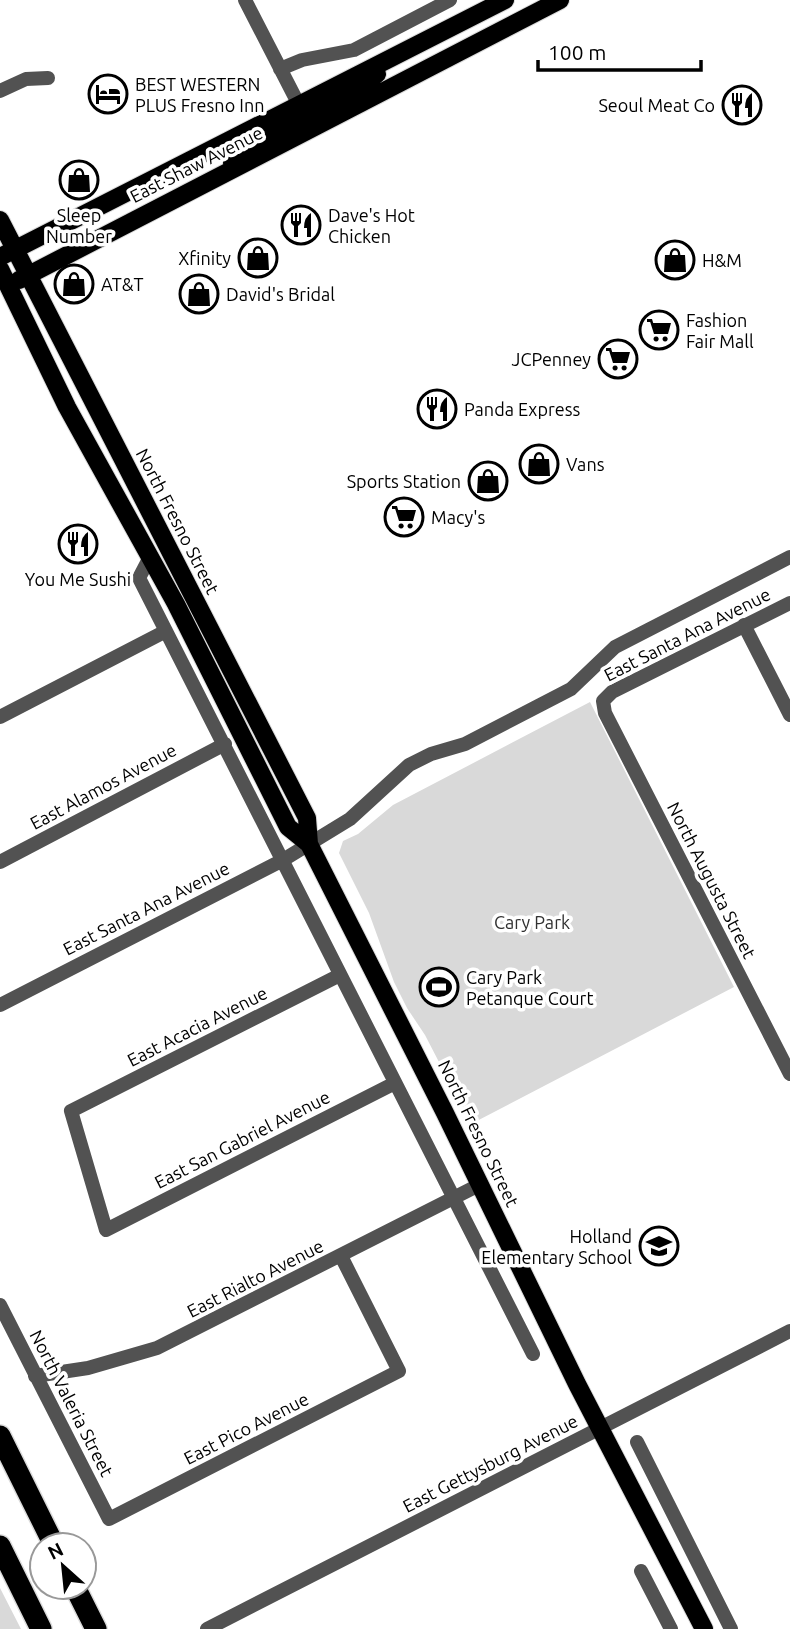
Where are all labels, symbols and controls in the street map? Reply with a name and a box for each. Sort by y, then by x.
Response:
scale bar [538,28,701,72]
text: 100 m [548,40,606,64]
hotel icon: BEST WESTERN PLUS Fresno Inn [87,73,129,115]
place label: BEST WESTERN PLUS Fresno Inn [135,74,264,115]
restaurant icon: Seoul Meat Co [721,84,763,126]
place label: Seoul Meat Co [598,95,715,115]
street label: East Shaw Avenue [126,122,266,206]
shop icon: Sleep Number [58,159,100,201]
restaurant icon: Dave's Hot Chicken [280,204,322,246]
place label: Sleep Number [46,205,112,246]
place label: Dave's Hot Chicken [328,205,415,246]
shop icon: Xfinity [237,237,279,279]
shop icon: H&M [654,239,696,281]
place label: Xfinity [178,248,231,268]
place label: H&M [702,250,742,270]
shop icon: AT&T [53,263,95,305]
shop icon: David's Bridal [178,273,220,315]
place label: AT&T [101,274,144,294]
place label: David's Bridal [226,284,335,304]
supermarket icon: Fashion Fair Mall [638,309,680,351]
place label: Fashion Fair Mall [686,310,754,351]
supermarket icon: JCPenney [597,338,639,380]
place label: JCPenney [512,349,591,369]
restaurant icon: Panda Express [416,388,458,430]
place label: Panda Express [464,399,580,419]
shop icon: Vans [518,443,560,485]
street label: North Fresno Street [133,445,223,597]
place label: Vans [566,454,605,474]
shop icon: Sports Station [467,460,509,502]
place label: Sports Station [347,471,461,491]
supermarket icon: Macy's [383,496,425,538]
place label: Macy's [431,507,485,527]
restaurant icon: You Me Sushi [57,523,99,565]
place label: You Me Sushi [25,569,131,589]
street label: East Santa Ana Avenue [601,583,773,685]
street label: East Alamos Avenue [26,739,180,833]
street label: North Augusta Street [664,798,760,962]
street label: East Santa Ana Avenue [60,857,232,959]
park label: Cary Park [494,912,570,932]
sports icon: Cary Park Petanque Court [418,966,460,1008]
place label: Cary Park Petanque Court [466,967,594,1008]
street label: East Acacia Avenue [124,982,270,1070]
street label: North Fresno Street [435,1056,523,1210]
street label: East San Gabriel Avenue [151,1086,333,1192]
school or university icon: Holland Elementary School [638,1225,680,1267]
place label: Holland Elementary School [481,1226,632,1267]
street label: East Rialto Avenue [184,1235,326,1321]
street label: North Valeria Street [26,1326,118,1480]
street label: East Pico Avenue [180,1388,312,1468]
street label: East Gettysburg Avenue [399,1410,581,1516]
north arrow [28,1531,98,1601]
text: N [44,1538,67,1564]

